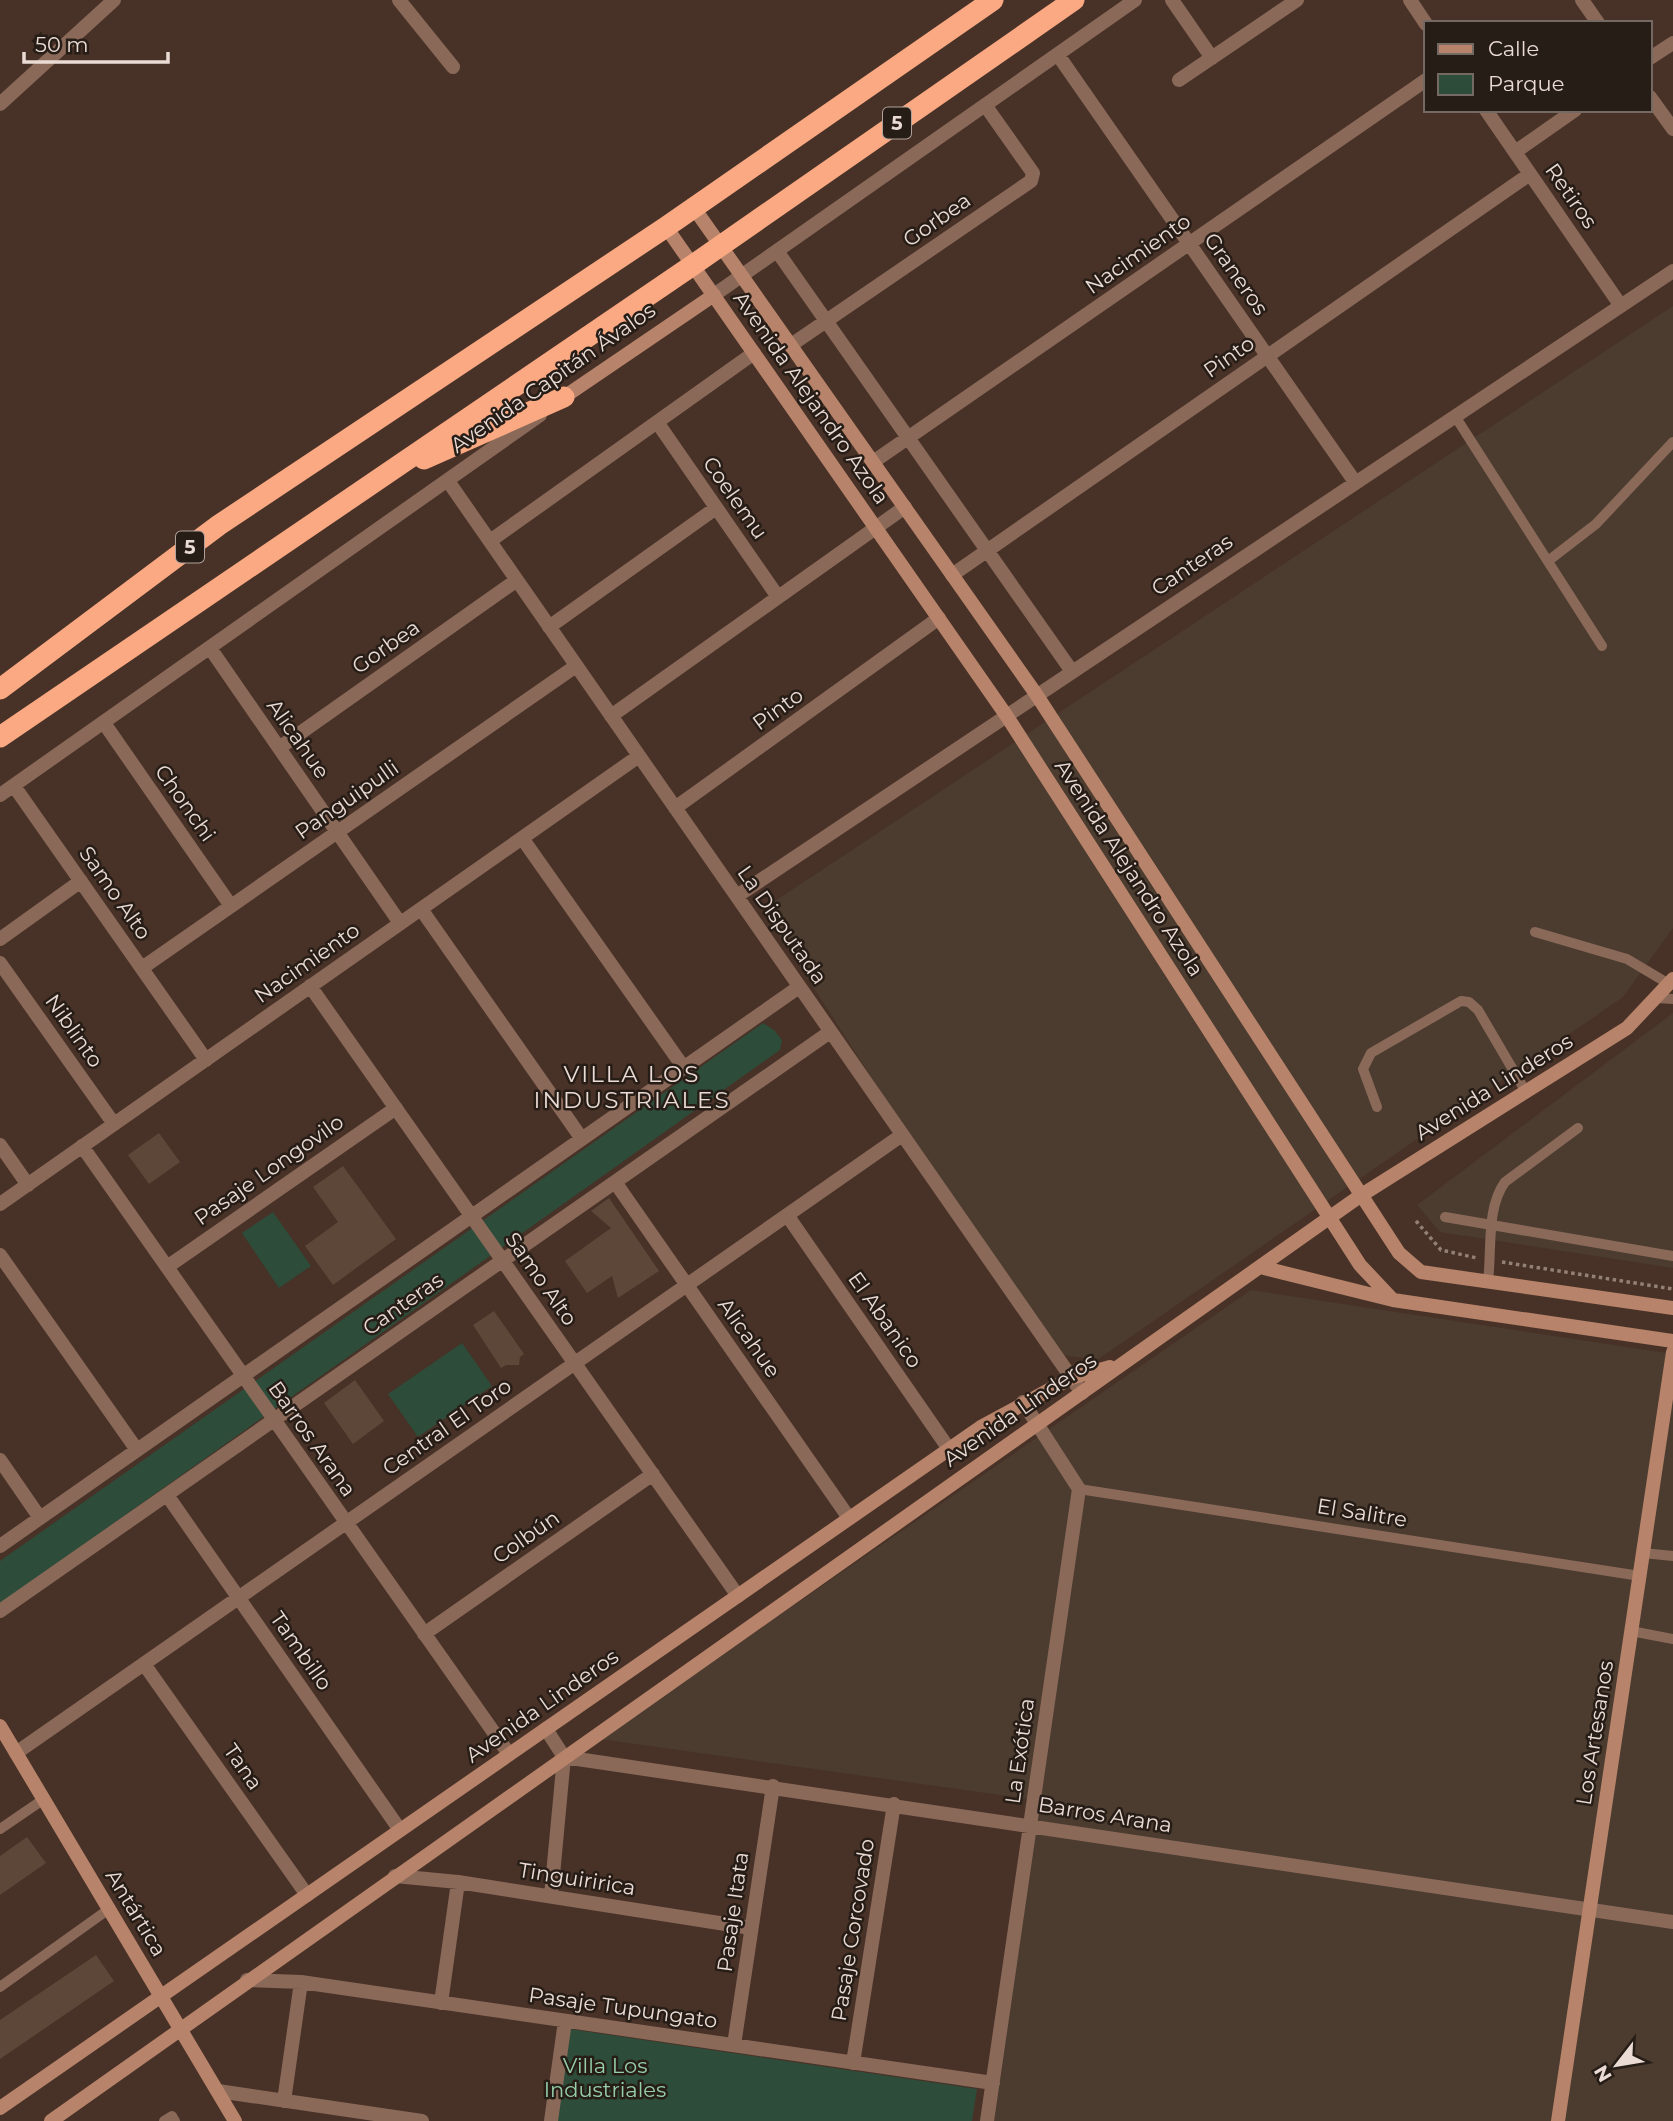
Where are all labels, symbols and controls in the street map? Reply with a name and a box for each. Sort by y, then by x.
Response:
scale bar [24,21,168,65]
legend [1424,21,1652,112]
text: 50 m [35,32,89,57]
text: Calle [1488,36,1539,61]
text: Parque [1488,71,1564,96]
road number: 5 [883,108,911,139]
street label: Retiros [1540,158,1603,233]
street label: Gorbea [898,187,975,252]
street label: Nacimiento [1080,208,1195,299]
street label: Graneros [1199,228,1274,320]
street label: Avenida Alejandro Azola [728,287,894,509]
street label: Avenida Capitán Ávalos [446,297,660,458]
street label: Pinto [1199,330,1259,383]
street label: Coelemu [698,452,773,544]
street label: Canteras [1146,528,1237,601]
road number: 5 [176,532,204,562]
street label: Gorbea [347,614,424,679]
street label: Pinto [748,682,808,735]
street label: Alicahue [262,694,335,783]
street label: Panguipulli [290,755,403,844]
street label: Avenida Alejandro Azola [1050,755,1209,981]
street label: Chonchi [150,760,221,846]
street label: Samo Alto [74,841,157,944]
street label: La Disputada [732,861,833,989]
street label: Nacimiento [249,917,364,1008]
street label: Niblinto [40,989,109,1072]
street label: Avenida Linderos [1410,1028,1577,1145]
district label: VILLA LOS INDUSTRIALES [533,1060,731,1114]
street label: Pasaje Longovilo [189,1109,348,1230]
street label: Samo Alto [500,1227,583,1330]
street label: Canteras [358,1267,448,1340]
street label: El Abanico [843,1267,928,1373]
street label: Alicahue [713,1293,786,1382]
street label: Avenida Linderos [938,1347,1101,1472]
street label: Central El Toro [377,1373,516,1480]
street label: Barros Arana [263,1376,361,1501]
street label: El Salitre [1315,1493,1409,1532]
street label: Colbún [488,1505,564,1569]
street label: Tambillo [265,1606,338,1695]
street label: Avenida Linderos [460,1643,623,1768]
street label: Los Artesanos [1571,1659,1618,1807]
street label: La Exótica [1000,1697,1039,1805]
street label: Tana [219,1739,268,1795]
street label: Barros Arana [1036,1792,1174,1837]
street label: Pasaje Corcovado [826,1837,879,2023]
street label: Pasaje Itata [712,1850,753,1974]
street label: Tinguiririca [517,1857,637,1900]
street label: Antártica [101,1865,172,1961]
street label: Pasaje Tupungato [527,1982,719,2033]
north arrow [1582,2030,1652,2100]
park label: Villa Los Industriales [544,2053,666,2102]
text: N [1589,2061,1617,2086]

